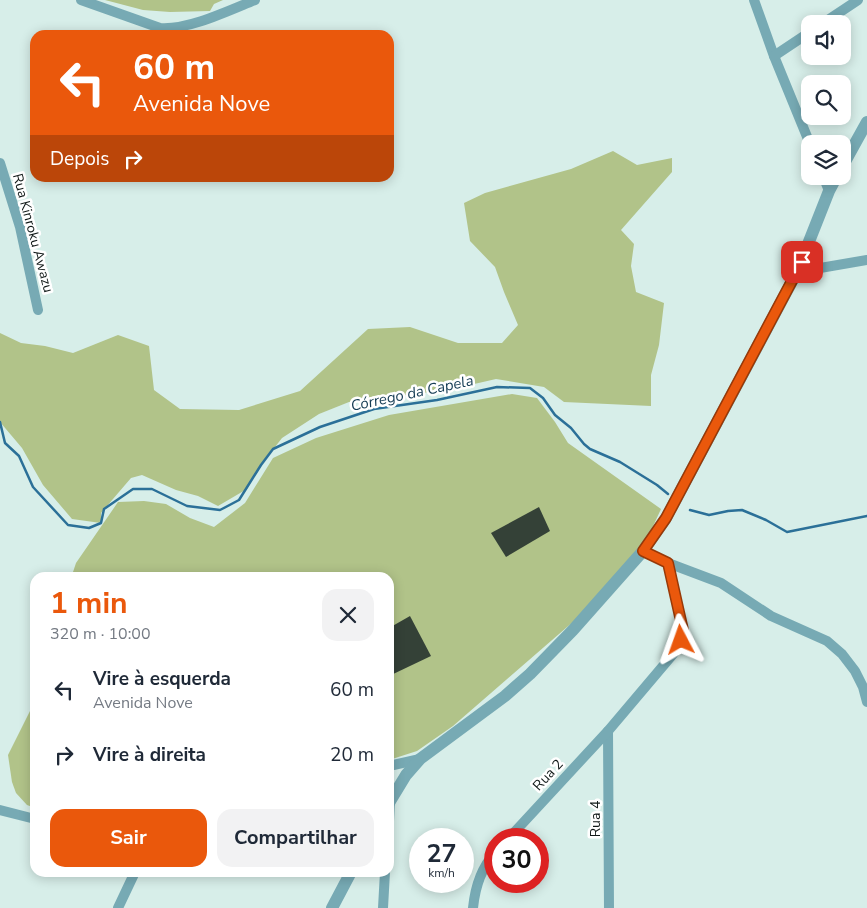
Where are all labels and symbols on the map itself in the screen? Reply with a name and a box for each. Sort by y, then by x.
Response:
street label: Rua Kinroku Awazu [8,171,58,295]
pin [781,241,823,283]
water label: Córrego da Capela [349,370,475,416]
position arrow [654,613,706,665]
street label: Rua 2 [529,755,567,795]
street label: Rua 4 [586,801,605,837]
speed limit sign: 30 [484,828,549,893]

